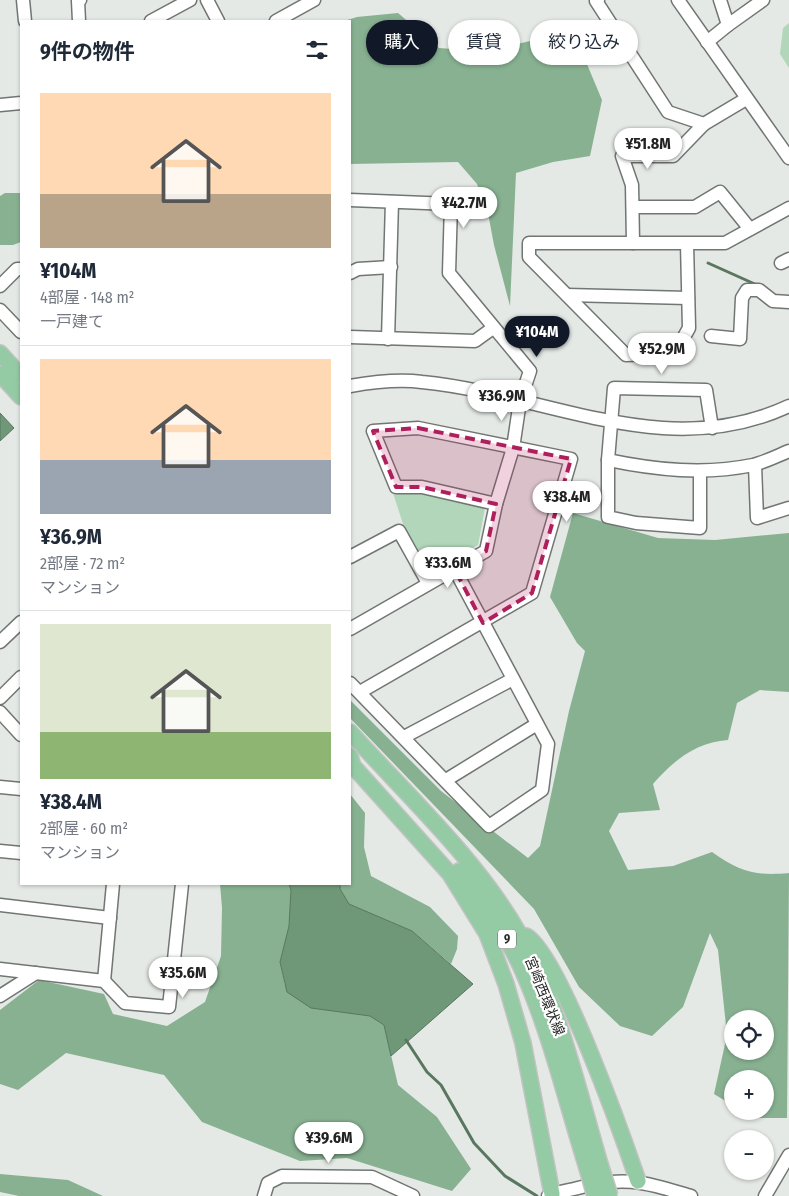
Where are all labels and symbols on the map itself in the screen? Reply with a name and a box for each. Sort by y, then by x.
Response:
pin: ¥51.8M [607,128,689,170]
pin: ¥42.7M [423,186,505,229]
pin: ¥104M [502,316,572,358]
pin: ¥52.9M [621,332,703,375]
pin: ¥36.9M [461,380,543,422]
pin: ¥38.4M [526,480,608,523]
pin: ¥33.6M [407,546,489,589]
road number: 9 [498,930,516,949]
street label: 宮崎西環状線 [521,954,568,1038]
pin: ¥35.6M [142,956,224,999]
pin: ¥39.6M [288,1122,370,1164]

